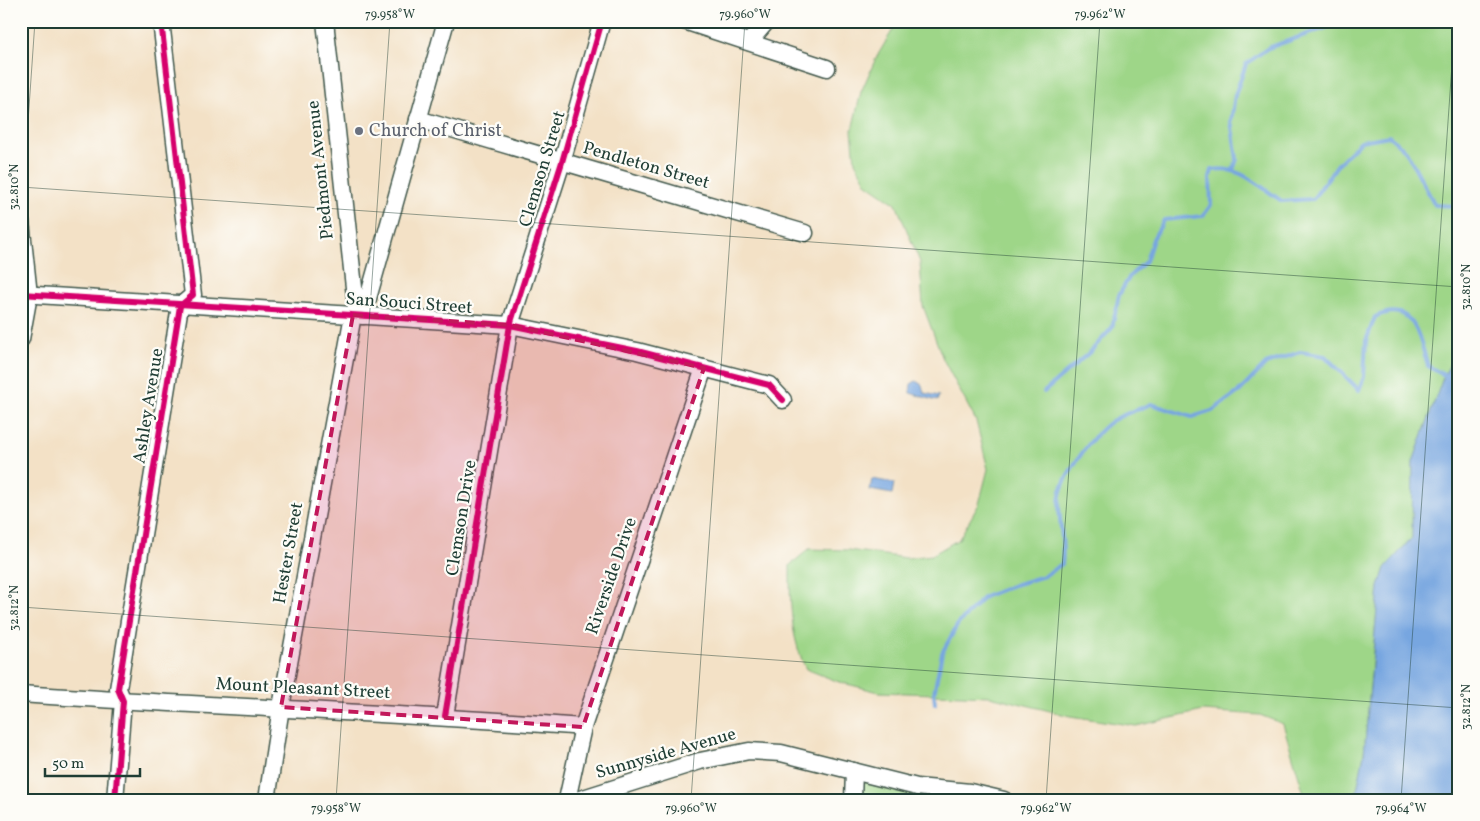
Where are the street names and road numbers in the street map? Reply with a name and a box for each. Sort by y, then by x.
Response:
street label: Piedmont Avenue [301,99,341,241]
street label: Clemson Street [513,108,573,230]
street label: Pendleton Street [580,136,712,196]
street label: San Souci Street [345,287,473,321]
street label: Ashley Avenue [128,347,170,465]
street label: Clemson Drive [440,458,484,578]
street label: Hester Street [268,500,310,606]
street label: Riverside Drive [580,514,644,638]
street label: Mount Pleasant Street [215,672,391,706]
street label: Sunnyside Avenue [593,722,739,786]

